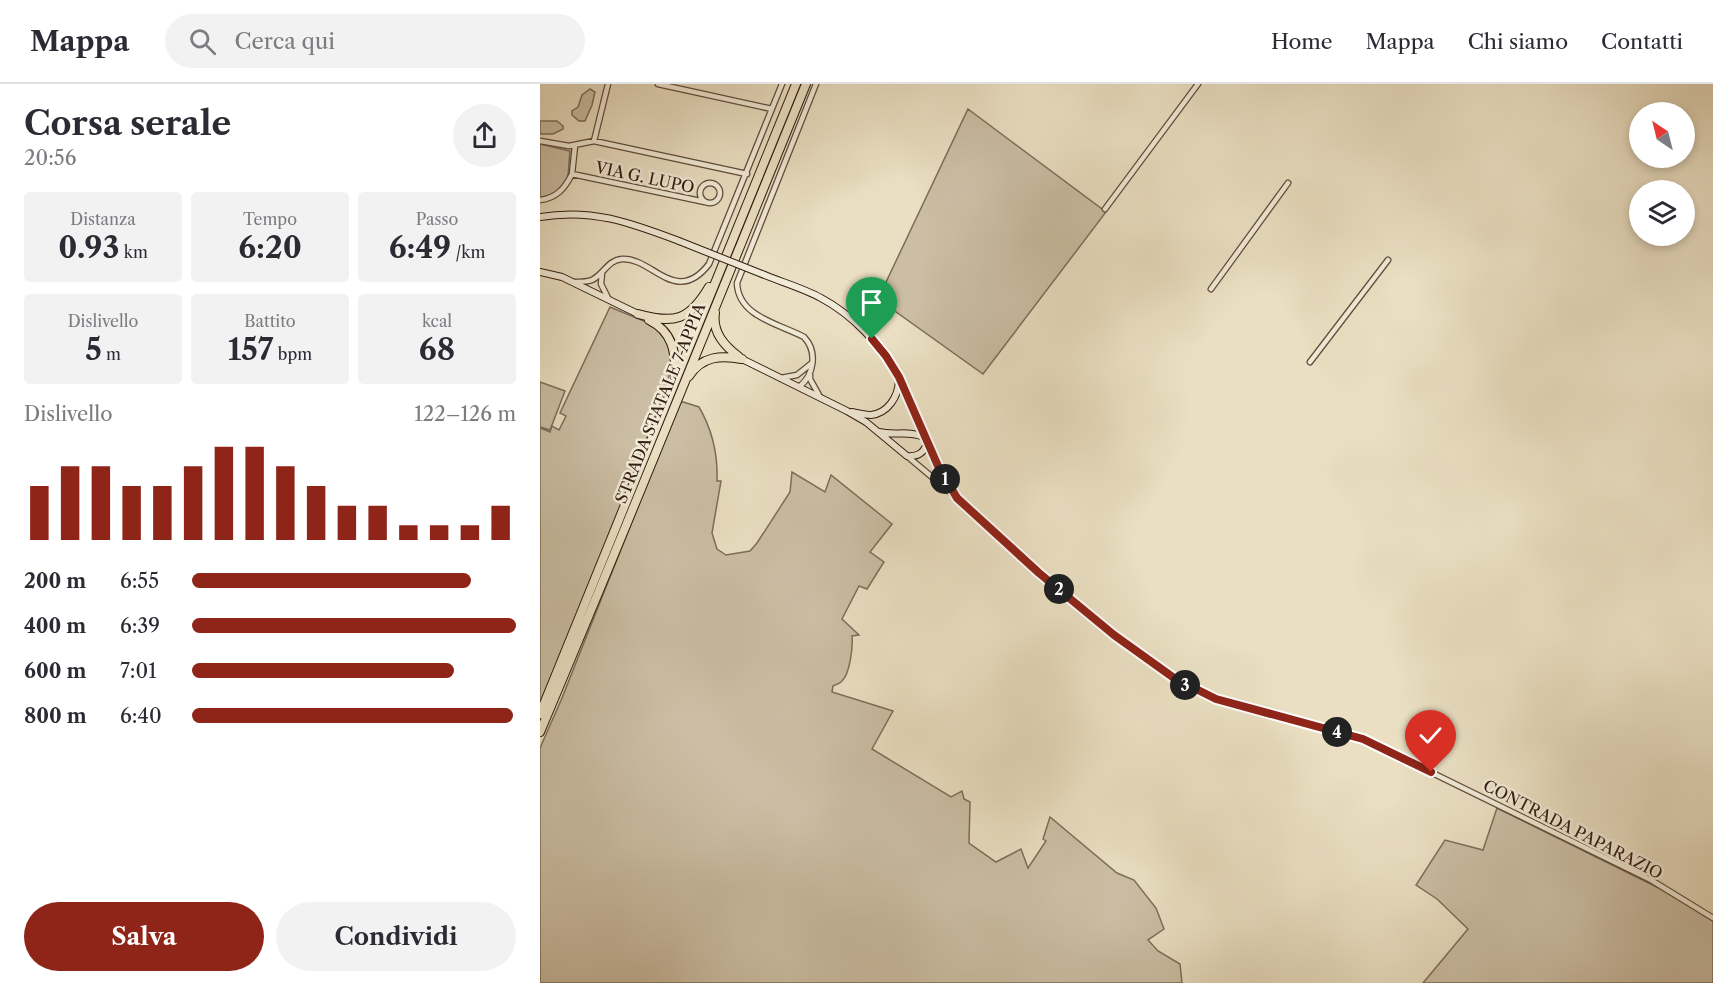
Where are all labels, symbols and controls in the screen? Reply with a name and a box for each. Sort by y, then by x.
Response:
search box [165,14,585,68]
text: Mappa [30,24,129,58]
icon: search [186,25,219,58]
text: Cerca qui [234,28,335,55]
text: Home [1271,29,1333,54]
text: Mappa [1366,29,1435,54]
text: Chi siamo [1468,29,1568,54]
text: Contatti [1601,29,1683,54]
north arrow [1629,102,1695,168]
map controls [1629,102,1695,246]
text: Corsa serale [24,103,231,144]
button: share [453,104,516,167]
text: 20:56 [24,146,76,170]
street label: VIA G. LUPO [593,157,696,197]
button: layers [1629,180,1695,246]
text: Distanza [70,209,136,229]
text: Tempo [243,209,297,229]
text: Passo [416,209,458,229]
text: 0.93 [58,229,119,266]
text: 6:20 [238,229,302,266]
text: 6:49 [389,229,451,266]
text: km [119,242,148,262]
text: /km [451,242,485,262]
pin [846,277,897,339]
icon: arrive [855,286,888,319]
street label: STRADA STATALE 7 APPIA [611,299,710,506]
text: Dislivello [68,311,138,331]
text: Battito [244,311,296,331]
text: kcal [422,311,452,331]
text: 5 [85,331,102,368]
text: 157 [228,331,274,368]
text: 68 [419,331,455,368]
text: m [102,344,121,364]
text: bpm [274,344,312,364]
text: Dislivello [24,402,112,426]
text: 122–126 m [414,402,516,426]
pin: 1 [930,464,960,494]
text: 1 [941,469,949,489]
text: 200 m [24,569,86,593]
text: 6:55 [120,569,159,593]
pin: 2 [1044,574,1074,604]
text: 2 [1054,579,1064,599]
text: 400 m [24,614,86,638]
text: 6:39 [120,614,160,638]
text: 600 m [24,659,86,683]
text: 7:01 [120,659,157,683]
pin: 3 [1170,670,1200,700]
text: 3 [1180,675,1190,695]
text: 800 m [24,704,87,728]
text: 6:40 [120,704,162,728]
pin [1405,710,1456,772]
pin: 4 [1322,717,1352,747]
icon: check [1414,719,1447,752]
text: 4 [1332,722,1342,742]
street label: CONTRADA PAPARAZIO [1480,775,1666,883]
button: Salva [24,902,264,971]
button: Condividi [276,902,516,971]

